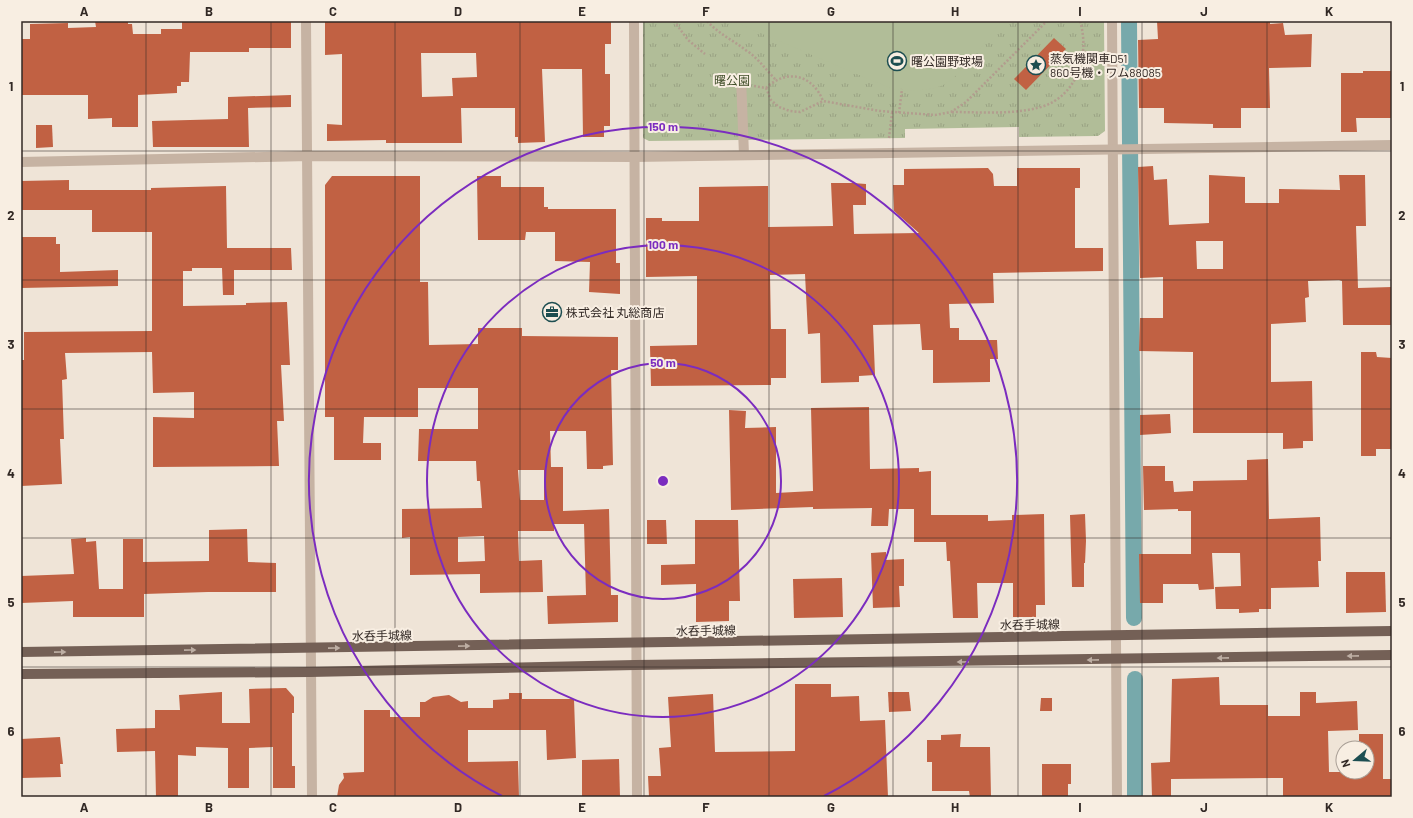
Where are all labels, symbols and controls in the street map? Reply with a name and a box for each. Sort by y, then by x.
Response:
text: A [80,3,89,19]
text: B [205,3,213,19]
text: C [329,3,337,19]
text: D [454,3,462,19]
text: E [578,3,586,19]
text: F [702,3,710,19]
text: G [827,3,835,19]
text: H [951,3,959,19]
text: I [1078,3,1082,19]
text: J [1200,3,1208,19]
text: K [1325,3,1333,19]
sports icon: 曙公園野球場 [886,50,908,72]
place label: 蒸気機関車D51 860号機・ワム88085 [1050,51,1161,79]
place label: 曙公園野球場 [911,54,983,68]
place icon: 蒸気機関車D51 860号機・ワム88085 [1025,54,1047,76]
park label: 曙公園 [714,73,750,87]
text: 1 [9,78,13,94]
text: 1 [1400,78,1404,94]
text: 150 m [648,119,678,133]
text: 2 [7,207,15,223]
text: 2 [1398,207,1406,223]
text: 100 m [648,237,678,251]
office icon: 株式会社 丸総商店 [541,301,563,323]
place label: 株式会社 丸総商店 [566,305,664,319]
text: 3 [7,336,15,352]
text: 3 [1398,336,1406,352]
text: 50 m [650,355,676,369]
text: 4 [7,465,15,481]
text: 4 [1398,465,1406,481]
centre of rings [656,474,670,488]
text: 5 [7,594,15,610]
text: 5 [1398,594,1406,610]
street label: 水呑手城線 [1000,616,1060,632]
street label: 水呑手城線 [676,622,736,638]
street label: 水呑手城線 [352,627,412,643]
one-way arrow [458,643,470,650]
one-way arrow [328,645,341,651]
one-way arrow [184,647,197,653]
one-way arrow [54,649,67,655]
one-way arrow [1346,653,1359,659]
one-way arrow [1216,655,1229,661]
one-way arrow [1086,657,1099,663]
one-way arrow [956,659,969,665]
text: 6 [8,723,15,739]
text: 6 [1399,723,1406,739]
north arrow [1335,740,1375,780]
text: N [1338,758,1352,769]
text: A [80,799,89,815]
text: B [205,799,213,815]
text: C [329,799,337,815]
text: D [454,799,462,815]
text: E [578,799,586,815]
text: F [702,799,710,815]
text: G [827,799,835,815]
text: H [951,799,959,815]
text: I [1078,799,1082,815]
text: J [1200,799,1208,815]
text: K [1325,799,1333,815]

